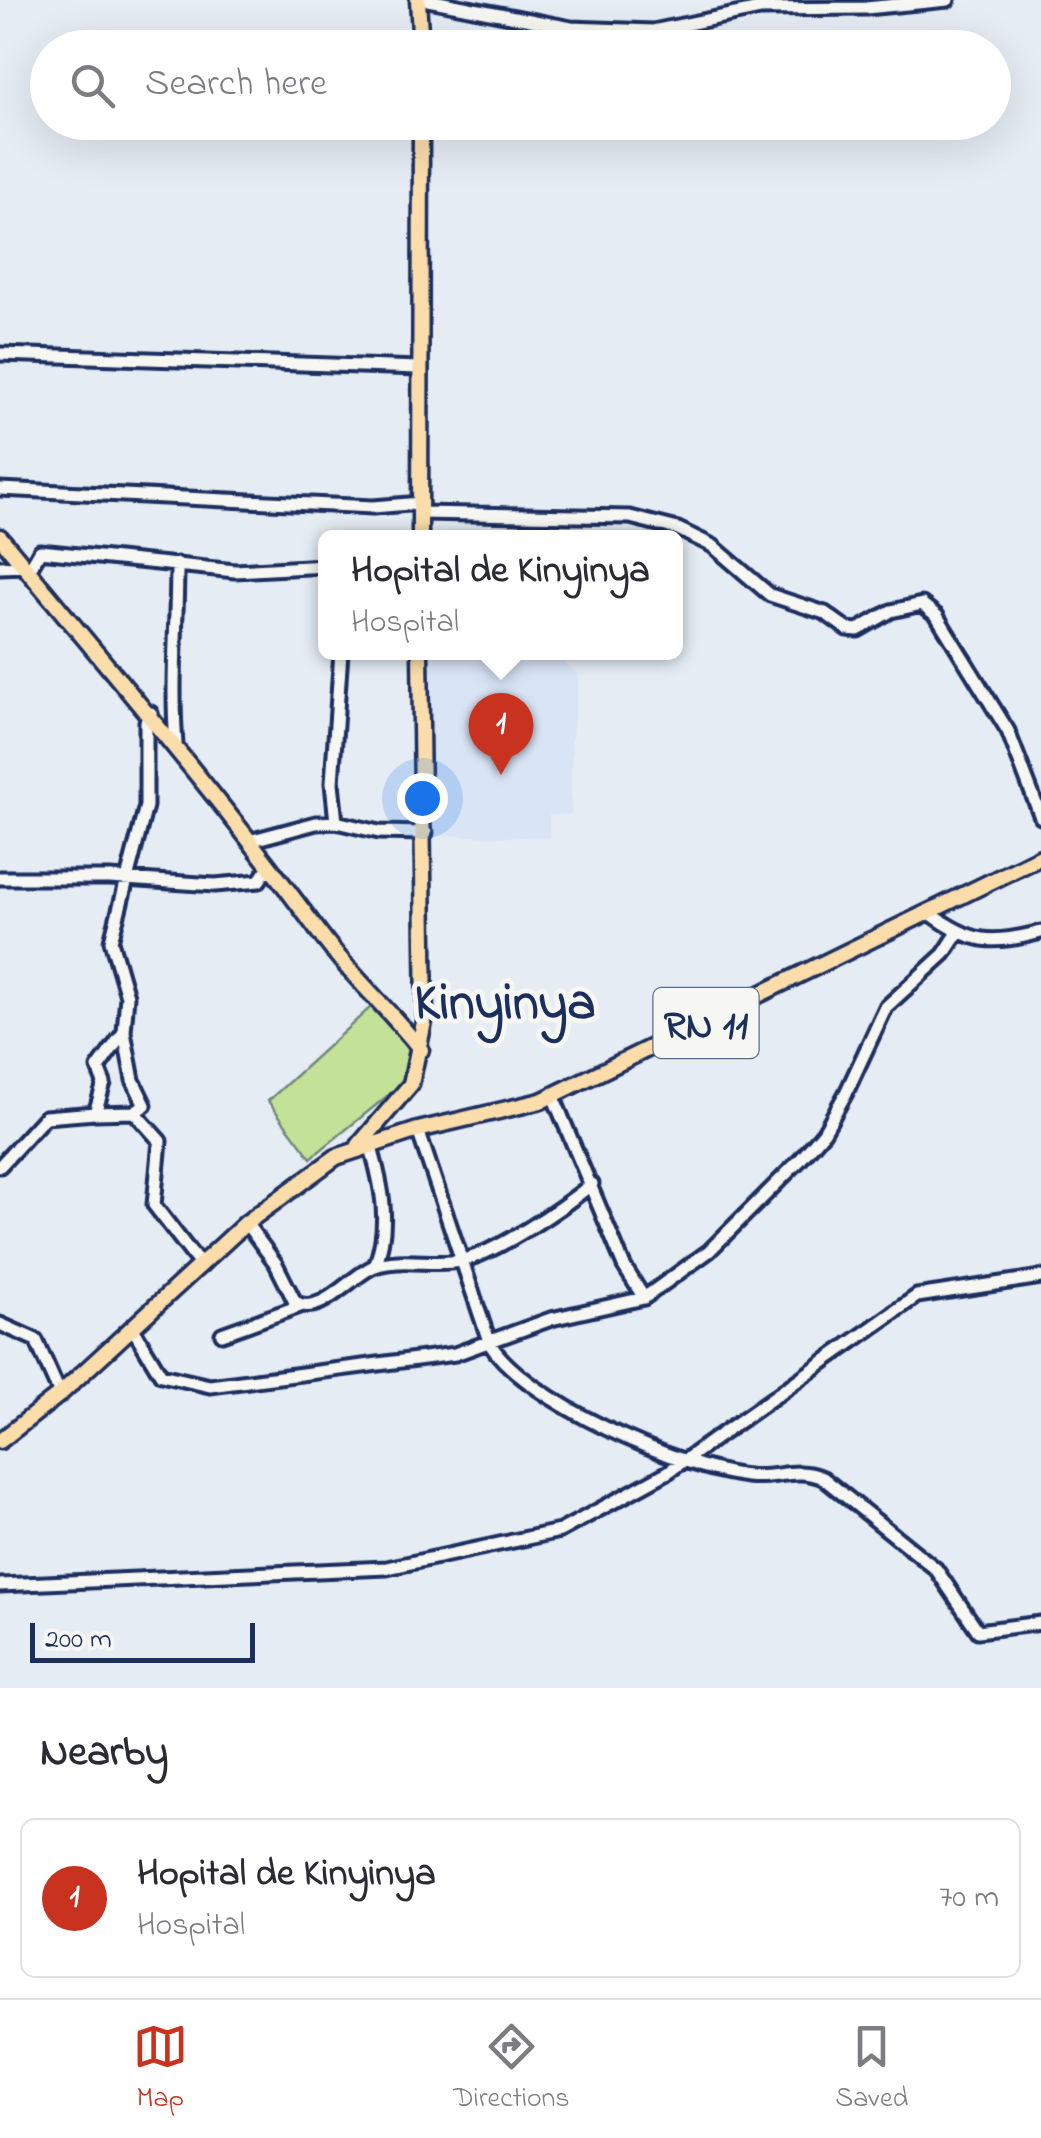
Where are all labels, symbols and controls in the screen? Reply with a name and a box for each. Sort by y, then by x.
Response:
search box [30,30,1011,140]
text: Search here [145,57,327,113]
icon: search [65,58,120,113]
popup [318,530,683,660]
text: Hopital de Kinyinya [351,544,650,600]
text: Hospital [351,600,459,647]
pin: 1 [468,692,534,775]
your location [397,773,448,824]
district label: Kinyinya [414,968,596,1044]
road number: RN 11 [654,988,758,1058]
scale bar [30,1618,255,1662]
text: 200 m [45,1620,112,1661]
text: Nearby [40,1723,168,1784]
text: Hopital de Kinyinya [137,1847,436,1903]
text: 1 [69,1875,80,1922]
text: 70 m [939,1875,999,1922]
text: Hospital [137,1903,245,1950]
tab: Map [133,2019,188,2120]
tab: Directions [453,2019,570,2120]
tab: Saved [835,2019,908,2120]

